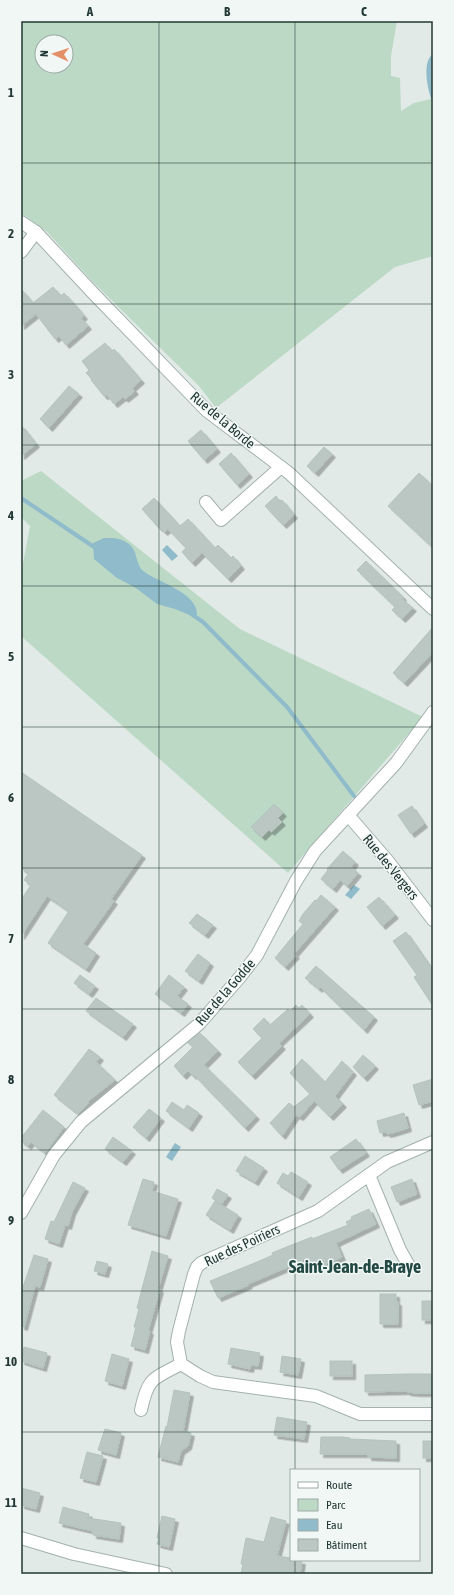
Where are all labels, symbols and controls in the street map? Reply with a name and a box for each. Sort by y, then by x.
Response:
text: A [86,4,94,19]
text: B [224,4,231,19]
text: C [361,4,367,19]
north arrow [34,34,74,74]
text: N [38,50,50,57]
text: 1 [8,85,14,100]
text: 2 [8,226,14,241]
text: 3 [8,367,14,382]
street label: Rue de la Borde [187,388,259,452]
text: 4 [7,508,14,523]
text: 5 [8,649,14,664]
text: 6 [8,790,14,805]
street label: Rue des Vergers [360,831,422,903]
text: 7 [8,931,14,946]
street label: Rue de la Godde [192,956,258,1028]
text: 8 [8,1072,14,1087]
text: 9 [8,1213,14,1228]
street label: Rue des Poiriers [202,1221,282,1269]
district label: Saint-Jean-de-Braye [289,1256,421,1277]
text: 10 [5,1354,17,1369]
legend [290,1469,420,1561]
text: Route [326,1478,352,1492]
text: 11 [5,1495,17,1510]
text: Parc [326,1498,346,1512]
text: Eau [326,1518,343,1532]
text: Bâtiment [326,1538,367,1552]

